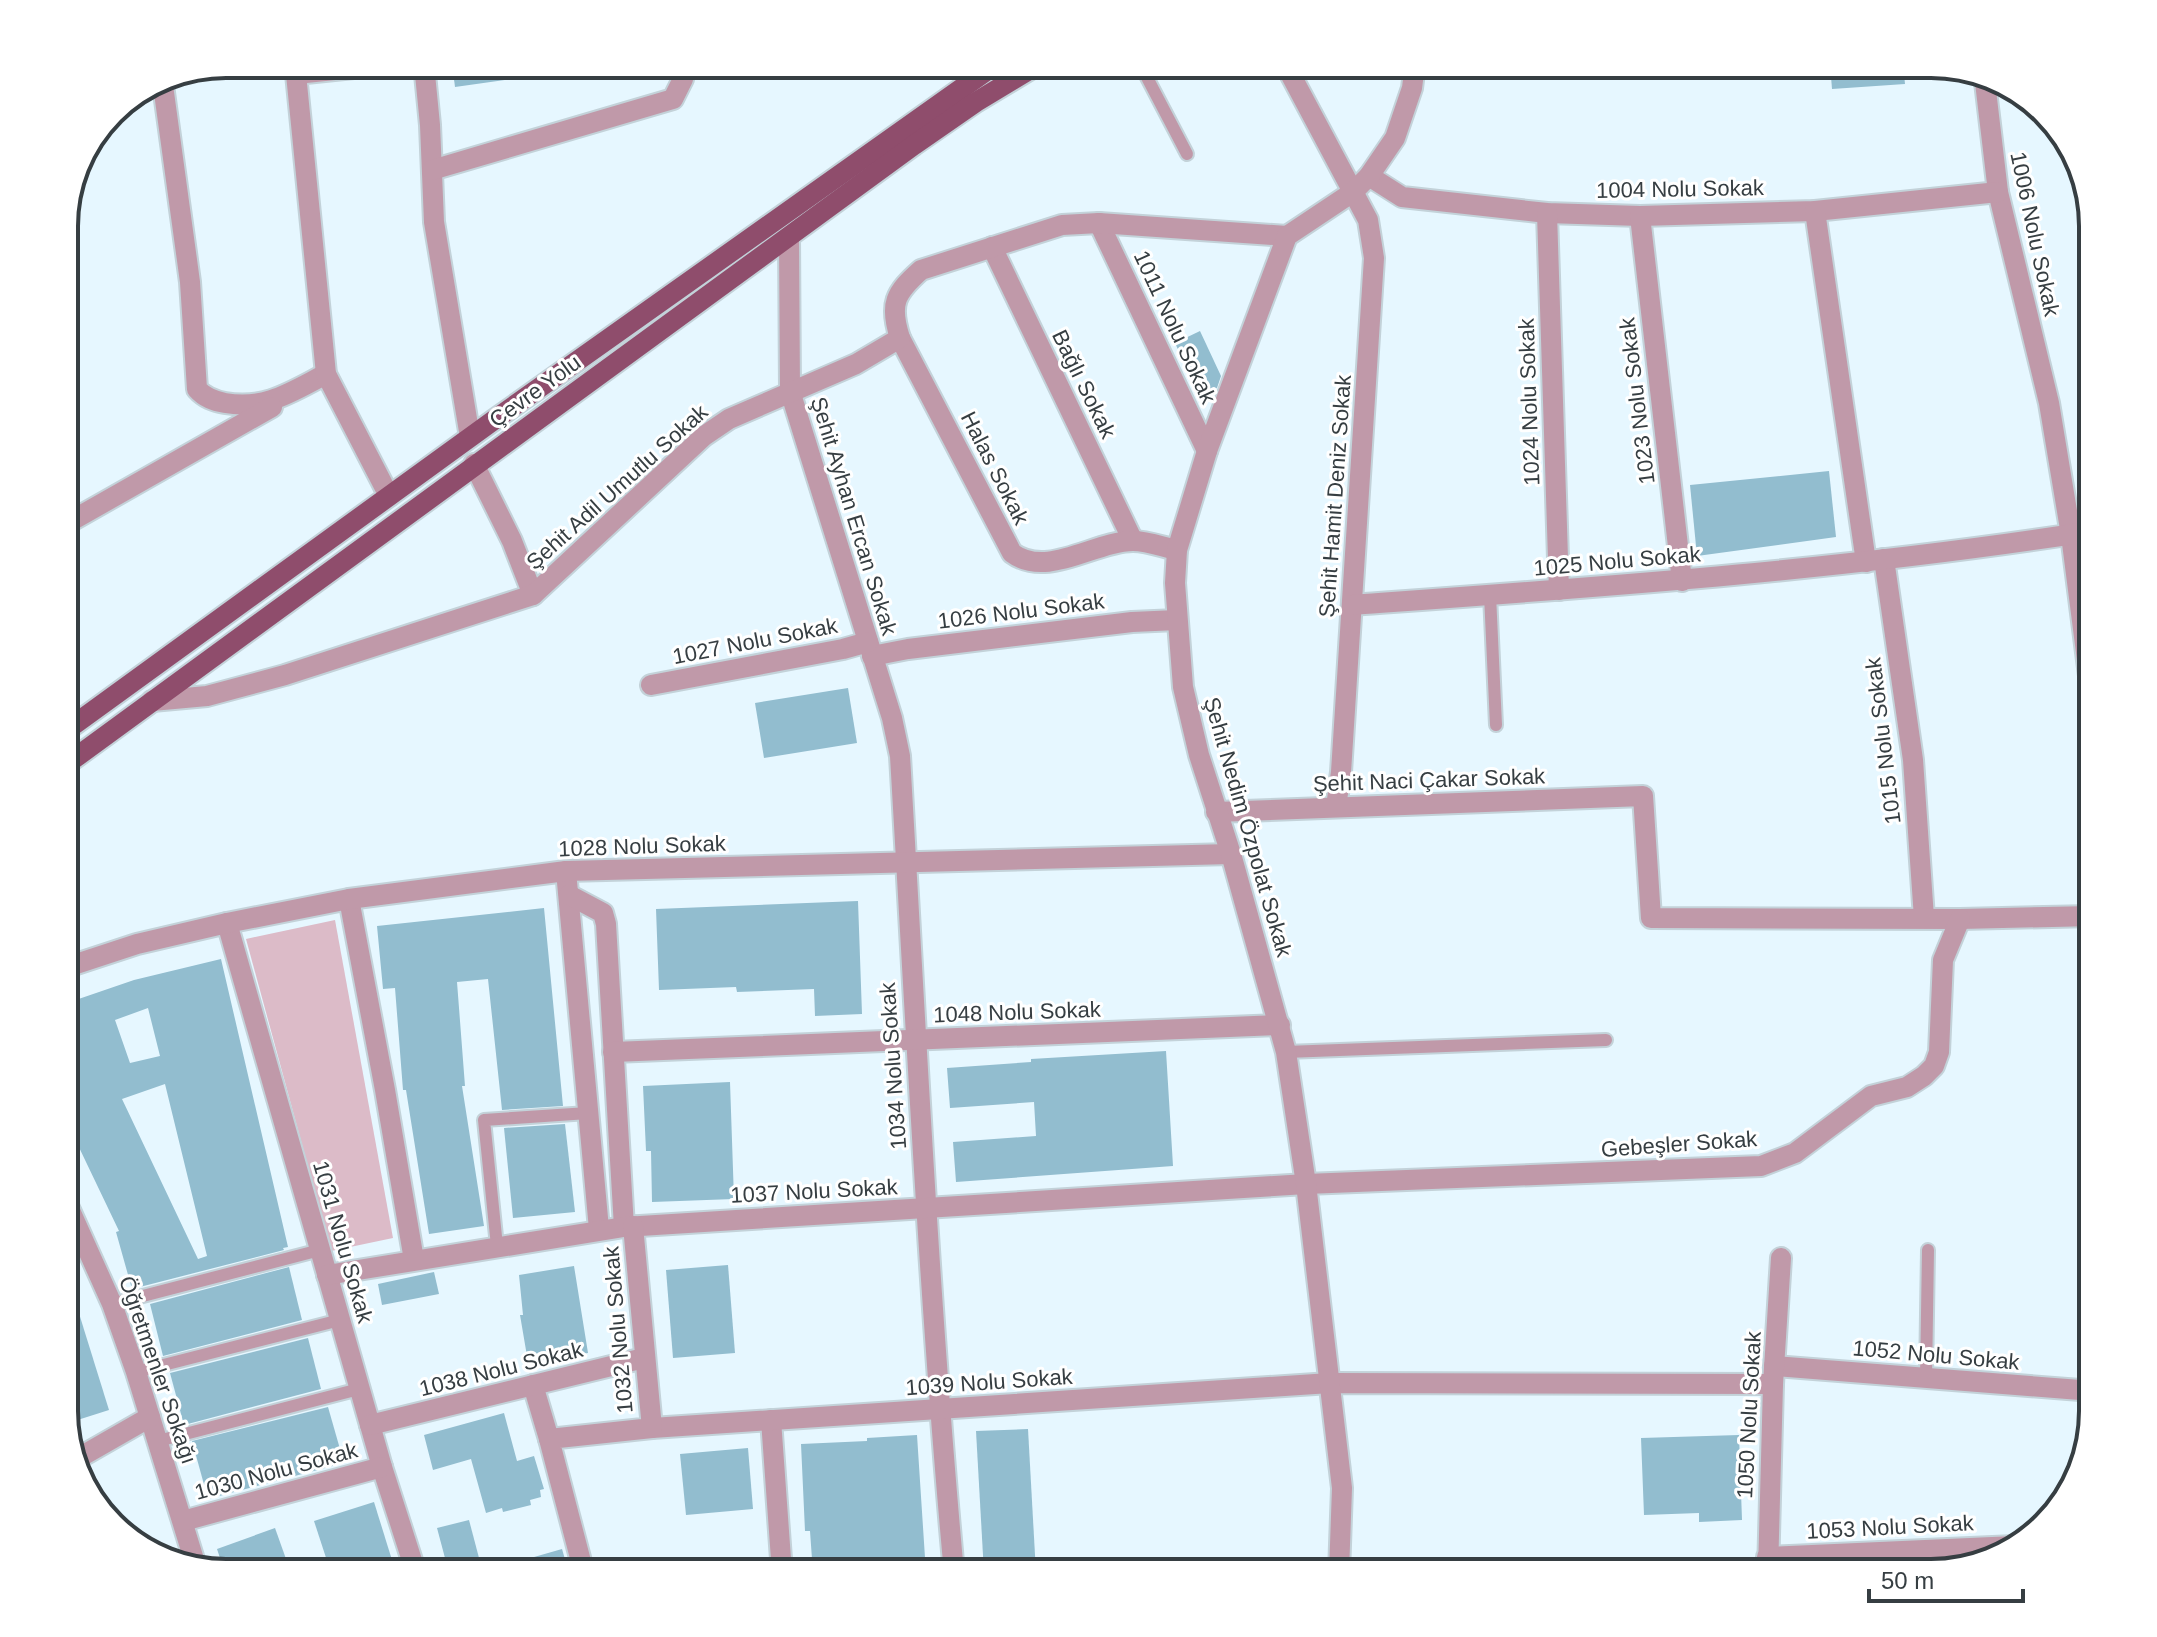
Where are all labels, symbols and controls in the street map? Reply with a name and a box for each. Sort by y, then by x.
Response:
street label: 1006 Nolu Sokak [2005,149,2065,320]
street label: 1004 Nolu Sokak [1596,175,1765,203]
street label: 1011 Nolu Sokak [1129,247,1222,408]
street label: 1023 Nolu Sokak [1614,315,1660,486]
street label: 1024 Nolu Sokak [1514,317,1544,486]
street label: Bağlı Sokak [1047,326,1121,443]
street label: Çevre Yolu [485,350,585,432]
street label: Şehit Hamit Deniz Sokak [1314,373,1356,618]
street label: Şehit Ayhan Ercan Sokak [806,394,902,639]
street label: Şehit Adil Umutlu Sokak [521,398,713,575]
street label: Halas Sokak [956,407,1035,530]
street label: 1025 Nolu Sokak [1532,541,1703,581]
street label: 1026 Nolu Sokak [936,588,1107,634]
street label: 1027 Nolu Sokak [670,613,841,669]
street label: 1015 Nolu Sokak [1860,655,1906,826]
street label: Şehit Nedim Özpolat Sokak [1199,694,1297,961]
street label: Şehit Naci Çakar Sokak [1312,763,1547,797]
street label: 1028 Nolu Sokak [558,831,727,861]
street label: 1034 Nolu Sokak [875,981,911,1150]
street label: 1048 Nolu Sokak [933,997,1102,1027]
street label: Gebeşler Sokak [1600,1126,1759,1162]
street label: 1031 Nolu Sokak [308,1158,378,1327]
street label: 1037 Nolu Sokak [730,1174,899,1208]
street label: 1032 Nolu Sokak [598,1244,638,1415]
street label: Öğretmenler Sokağı [114,1273,202,1467]
street label: 1050 Nolu Sokak [1732,1330,1766,1499]
street label: 1052 Nolu Sokak [1851,1335,2022,1375]
street label: 1038 Nolu Sokak [417,1336,586,1401]
street label: 1039 Nolu Sokak [905,1364,1074,1400]
street label: 1030 Nolu Sokak [192,1437,361,1505]
street label: 1053 Nolu Sokak [1806,1510,1975,1544]
scale bar [1869,1553,2023,1603]
text: 50 m [1881,1567,1934,1594]

